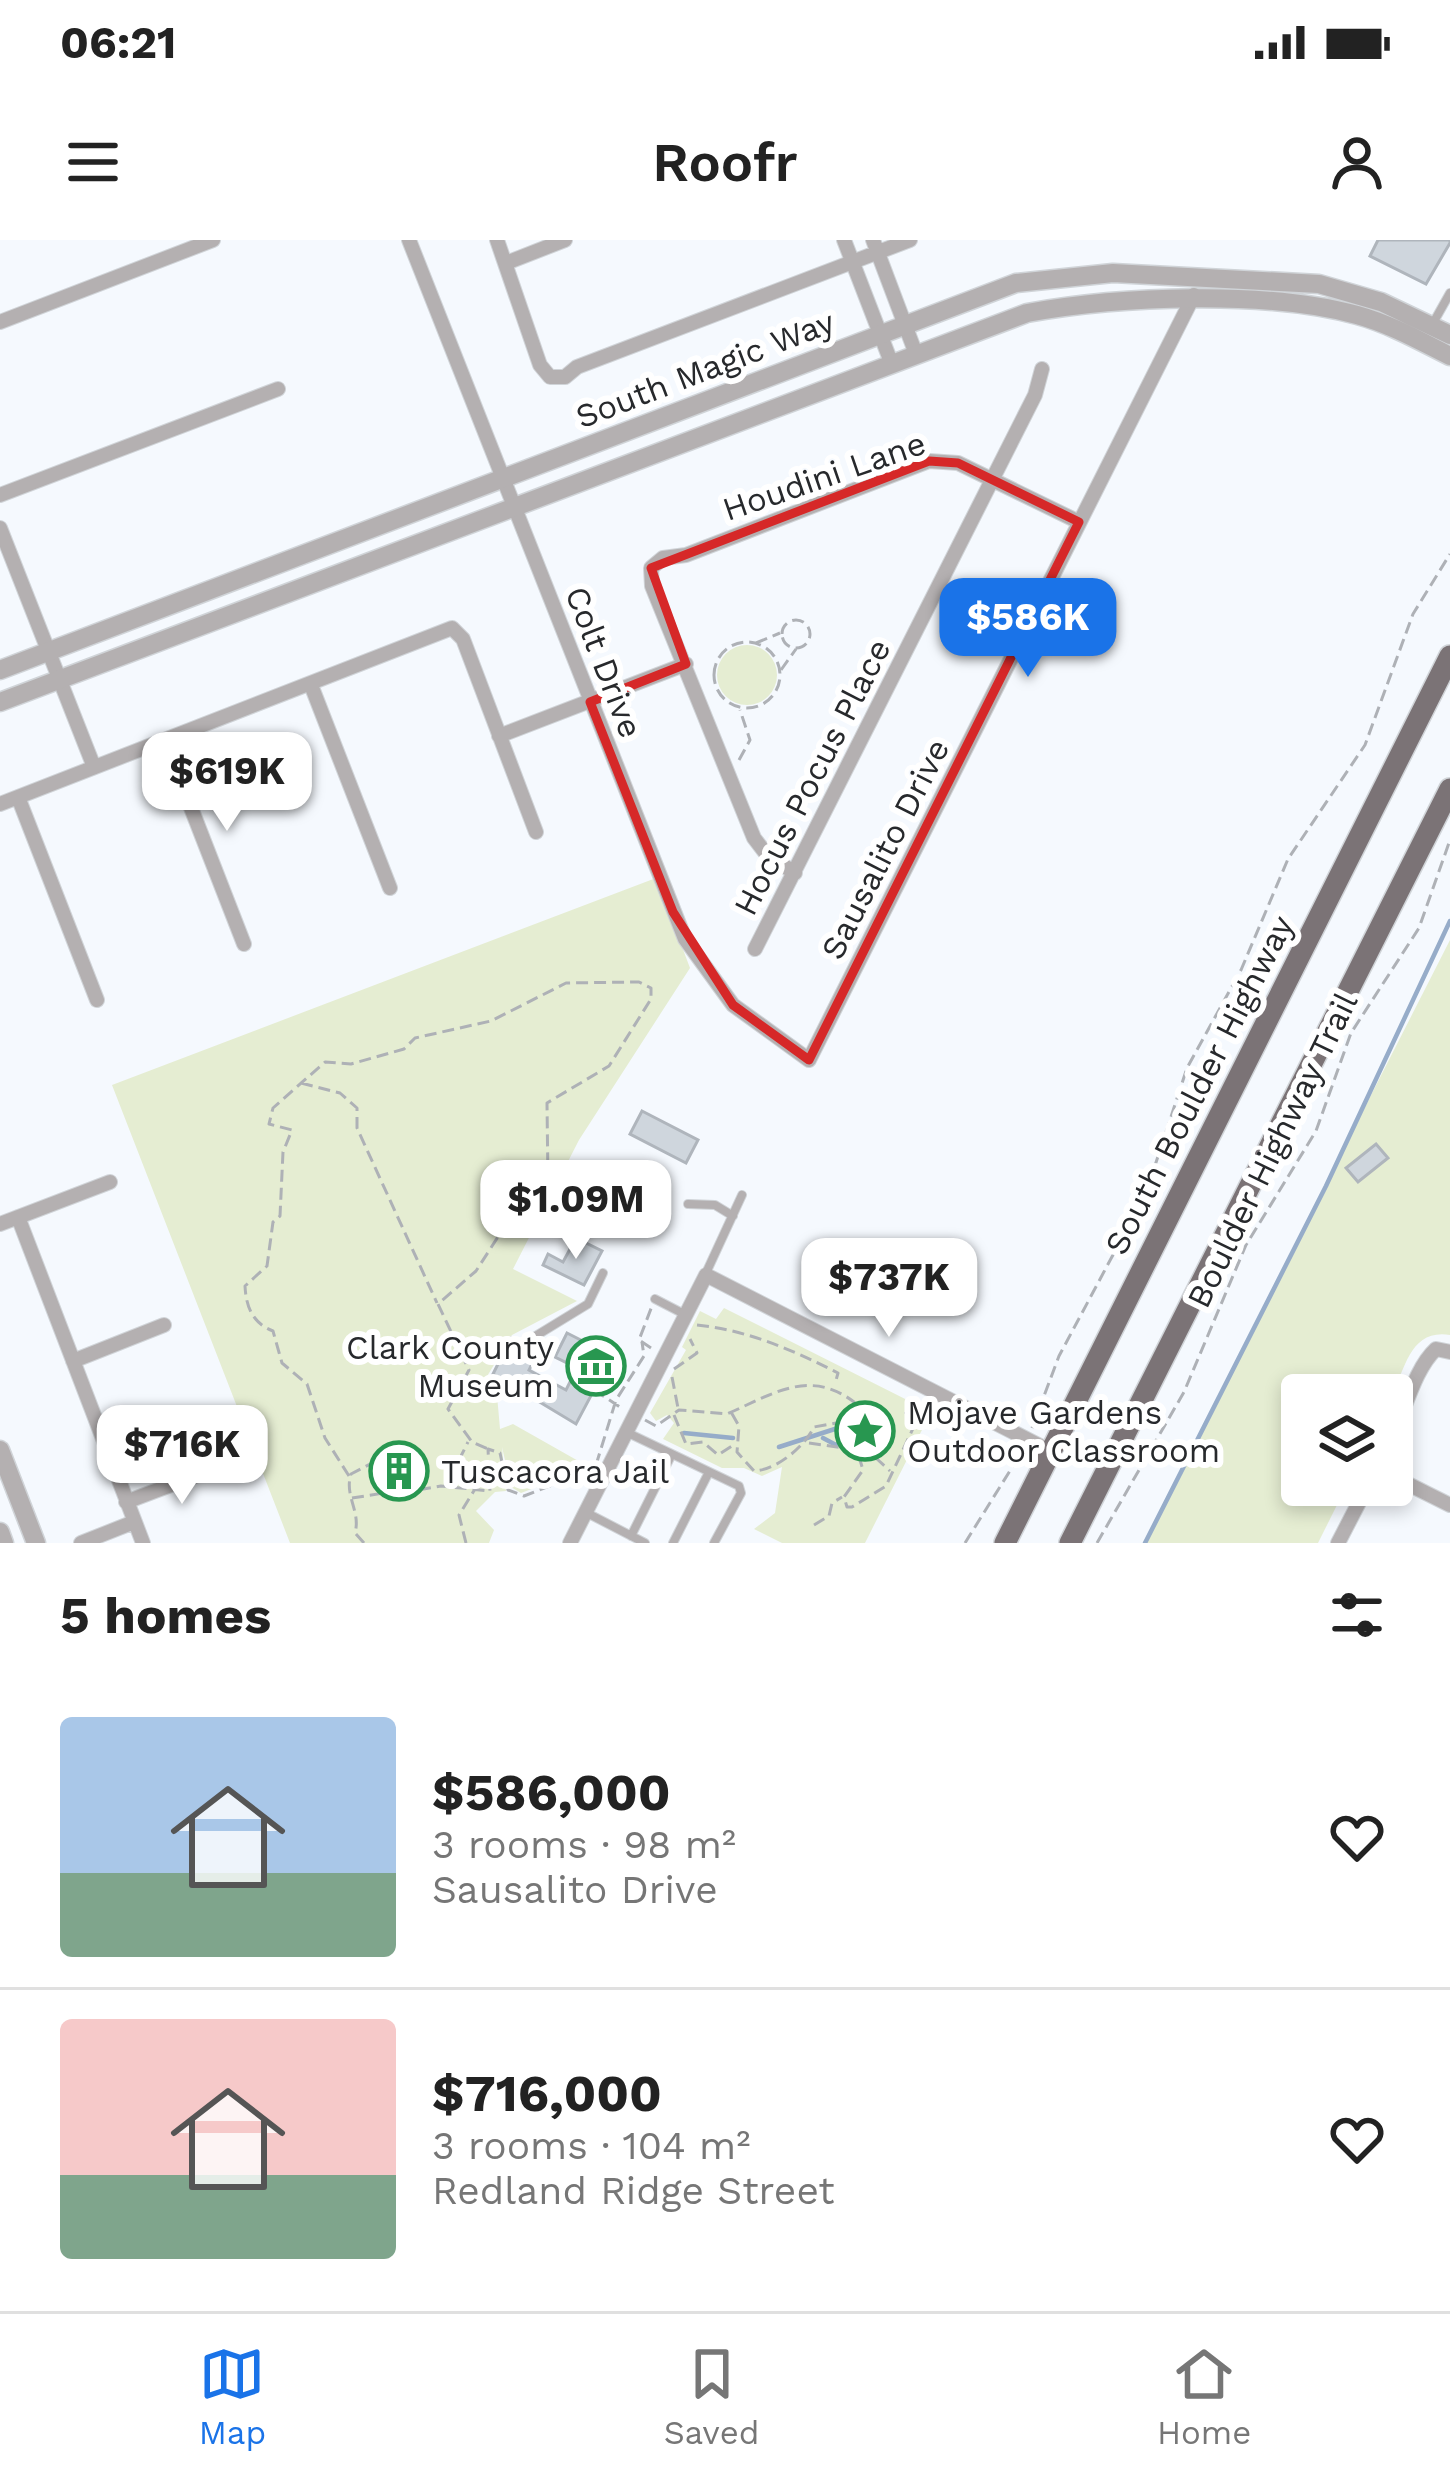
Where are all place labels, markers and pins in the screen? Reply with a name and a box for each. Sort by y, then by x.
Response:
pin: $586K [944,578,1112,680]
pin: $619K [143,732,311,834]
pin: $1.09M [478,1160,674,1262]
pin: $737K [805,1238,973,1340]
place label: Clark County Museum [346,1328,554,1405]
museum icon: Clark County Museum [565,1335,627,1397]
place label: Mojave Gardens Outdoor Classroom [907,1393,1220,1470]
place icon: Mojave Gardens Outdoor Classroom [834,1400,896,1462]
pin: $716K [98,1405,266,1507]
building icon: Tuscacora Jail [368,1440,430,1502]
place label: Tuscacora Jail [441,1452,669,1491]

